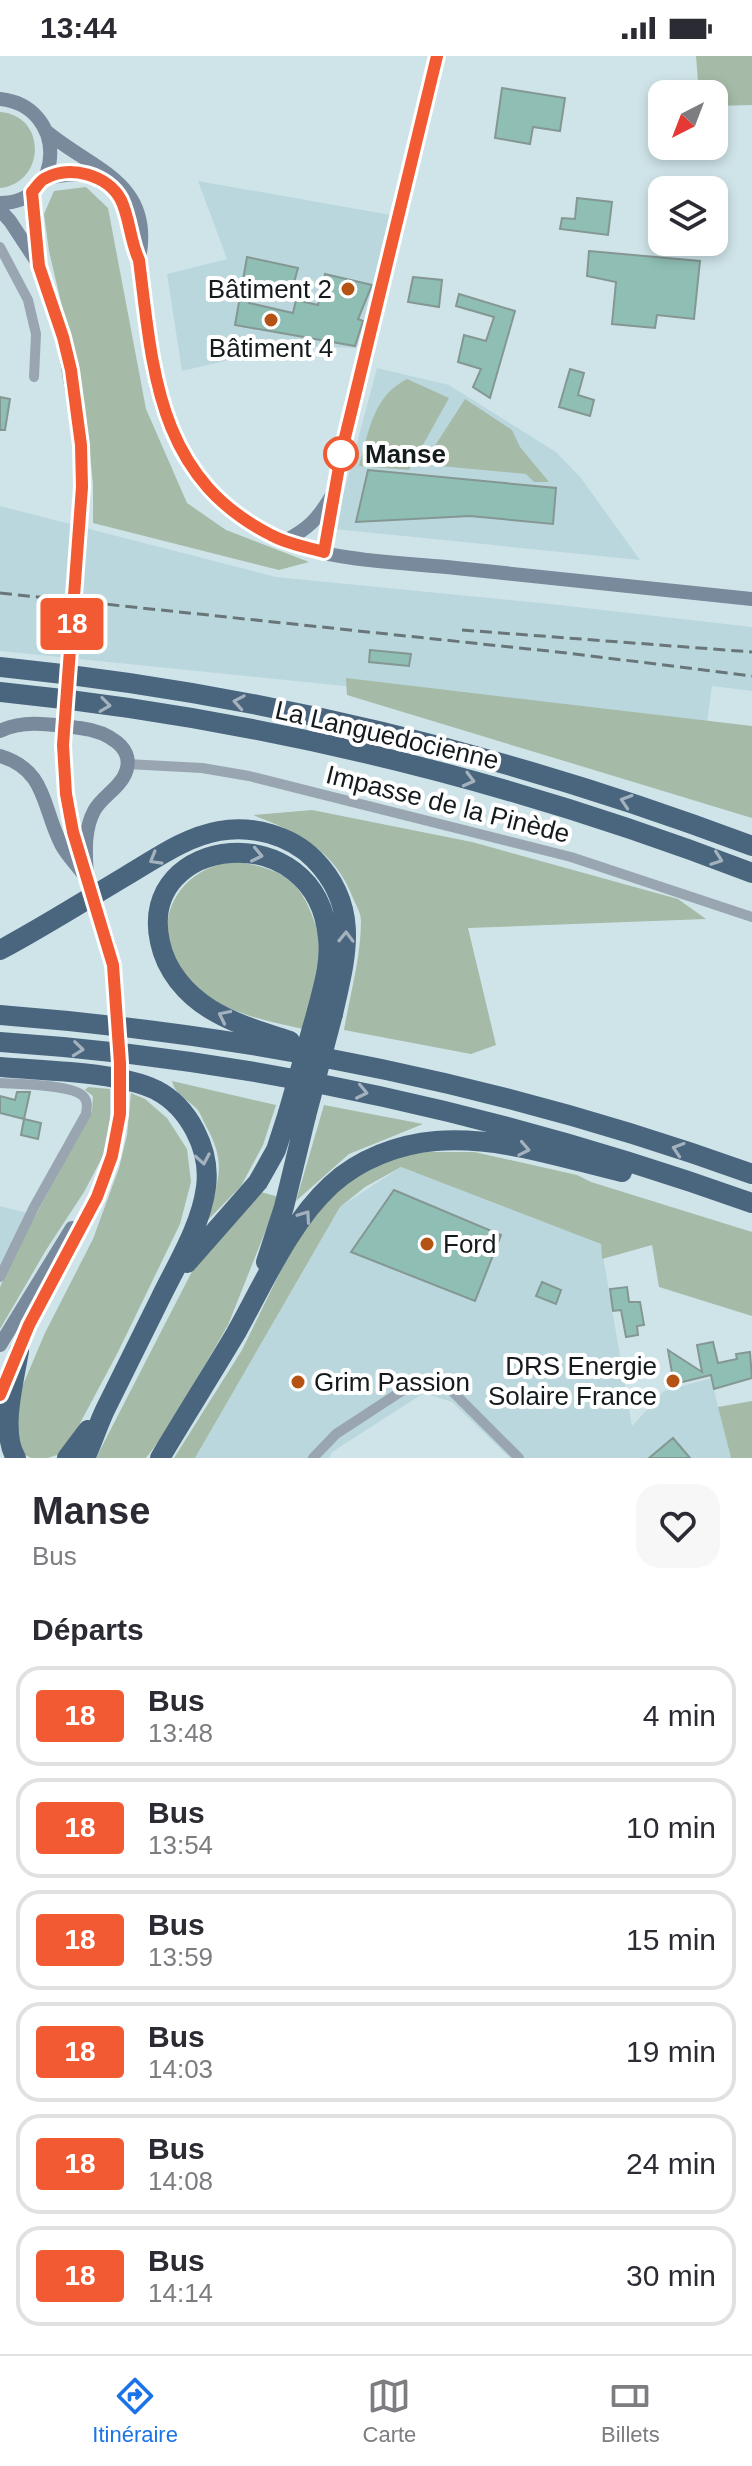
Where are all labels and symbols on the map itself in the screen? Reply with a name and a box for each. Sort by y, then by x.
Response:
north arrow [648,80,728,160]
place label: Bâtiment 2 [208,274,332,304]
marker: Bâtiment 2 [339,280,357,298]
marker: Bâtiment 4 [262,311,280,329]
place label: Bâtiment 4 [209,333,333,363]
marker: Manse [324,437,358,471]
place label: Manse [365,439,446,469]
line badge: 18 [36,598,108,650]
one-way arrow [232,694,245,711]
street label: La Languedocienne [272,695,502,775]
one-way arrow [98,696,112,713]
street label: Impasse de la Pinède [323,759,573,849]
one-way arrow [462,771,476,787]
one-way arrow [619,795,633,811]
one-way arrow [250,846,264,863]
one-way arrow [149,849,164,865]
one-way arrow [709,849,723,866]
one-way arrow [338,930,355,943]
one-way arrow [218,1010,233,1026]
one-way arrow [72,1041,85,1058]
one-way arrow [355,1083,369,1100]
one-way arrow [517,1140,530,1157]
one-way arrow [672,1142,686,1158]
one-way arrow [193,1152,210,1165]
one-way arrow [295,1211,310,1225]
place label: Ford [443,1229,496,1259]
marker: Ford [418,1235,436,1253]
place label: DRS Energie Solaire France [488,1351,657,1411]
place label: Grim Passion [314,1367,470,1397]
marker: DRS Energie Solaire France [664,1372,682,1390]
marker: Grim Passion [289,1373,307,1391]

